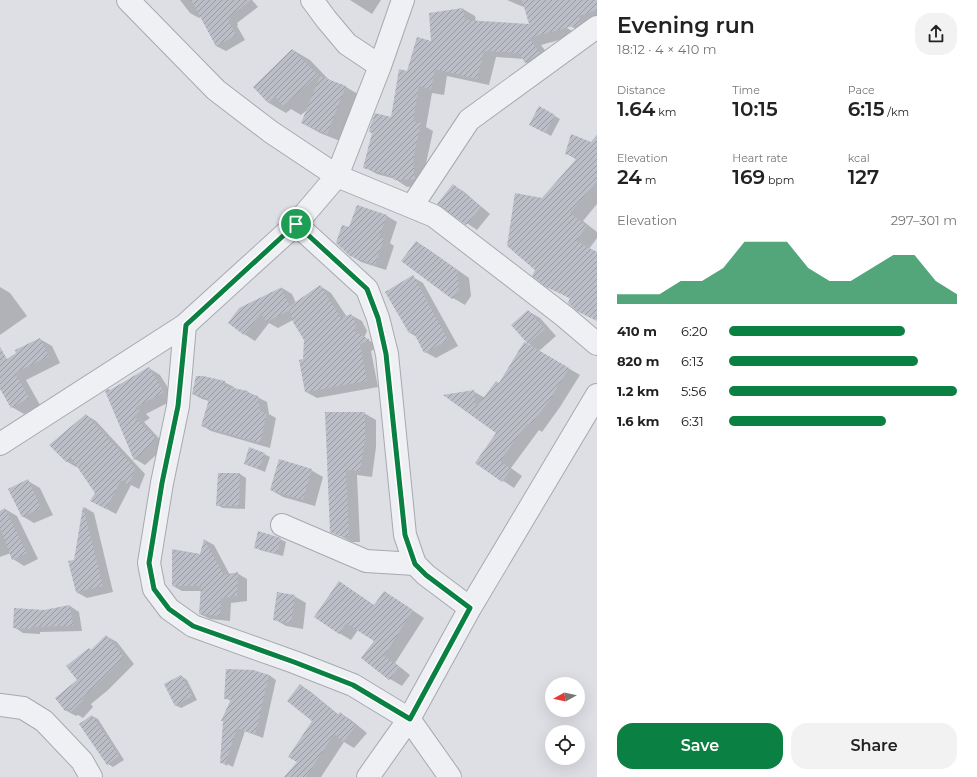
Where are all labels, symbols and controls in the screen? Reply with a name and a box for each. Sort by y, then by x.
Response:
text: Evening run [617,12,755,39]
button: share [915,13,957,55]
text: 18:12 · 4 × 410 m [617,41,717,57]
text: Distance [617,83,665,97]
text: Time [732,83,760,97]
text: Pace [848,83,875,97]
text: 1.64 [617,97,655,121]
text: 10:15 [732,97,778,121]
text: 6:15 [848,97,884,121]
text: km [655,105,676,119]
text: /km [884,105,909,119]
text: Elevation [617,151,668,165]
text: Heart rate [732,151,788,165]
text: kcal [848,151,870,165]
text: 24 [617,165,642,189]
text: 169 [732,165,765,189]
text: 127 [848,165,879,189]
text: m [642,173,657,187]
text: bpm [765,173,795,187]
pin [279,207,313,241]
text: Elevation [617,212,677,228]
text: 297–301 m [891,212,957,228]
icon: arrive [285,213,307,235]
text: 410 m [617,323,657,339]
text: 6:20 [681,323,708,339]
text: 820 m [617,353,659,369]
text: 6:13 [681,353,704,369]
text: 1.2 km [617,383,659,399]
text: 5:56 [681,383,706,399]
text: 1.6 km [617,413,659,429]
text: 6:31 [681,413,704,429]
north arrow [545,677,585,717]
map controls [545,677,585,765]
button: Save [617,723,783,769]
button: Share [791,723,957,769]
button: locate [545,725,585,765]

